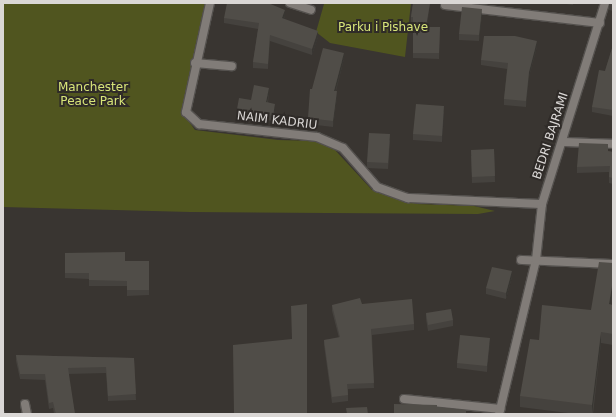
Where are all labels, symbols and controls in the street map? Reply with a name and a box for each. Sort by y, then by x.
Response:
park label: Parku i Pishave [338,21,428,35]
park label: Manchester Peace Park [58,81,128,109]
street label: BEDRI BAJRAMI [530,91,572,181]
street label: NAIM KADRIU [236,109,318,133]

